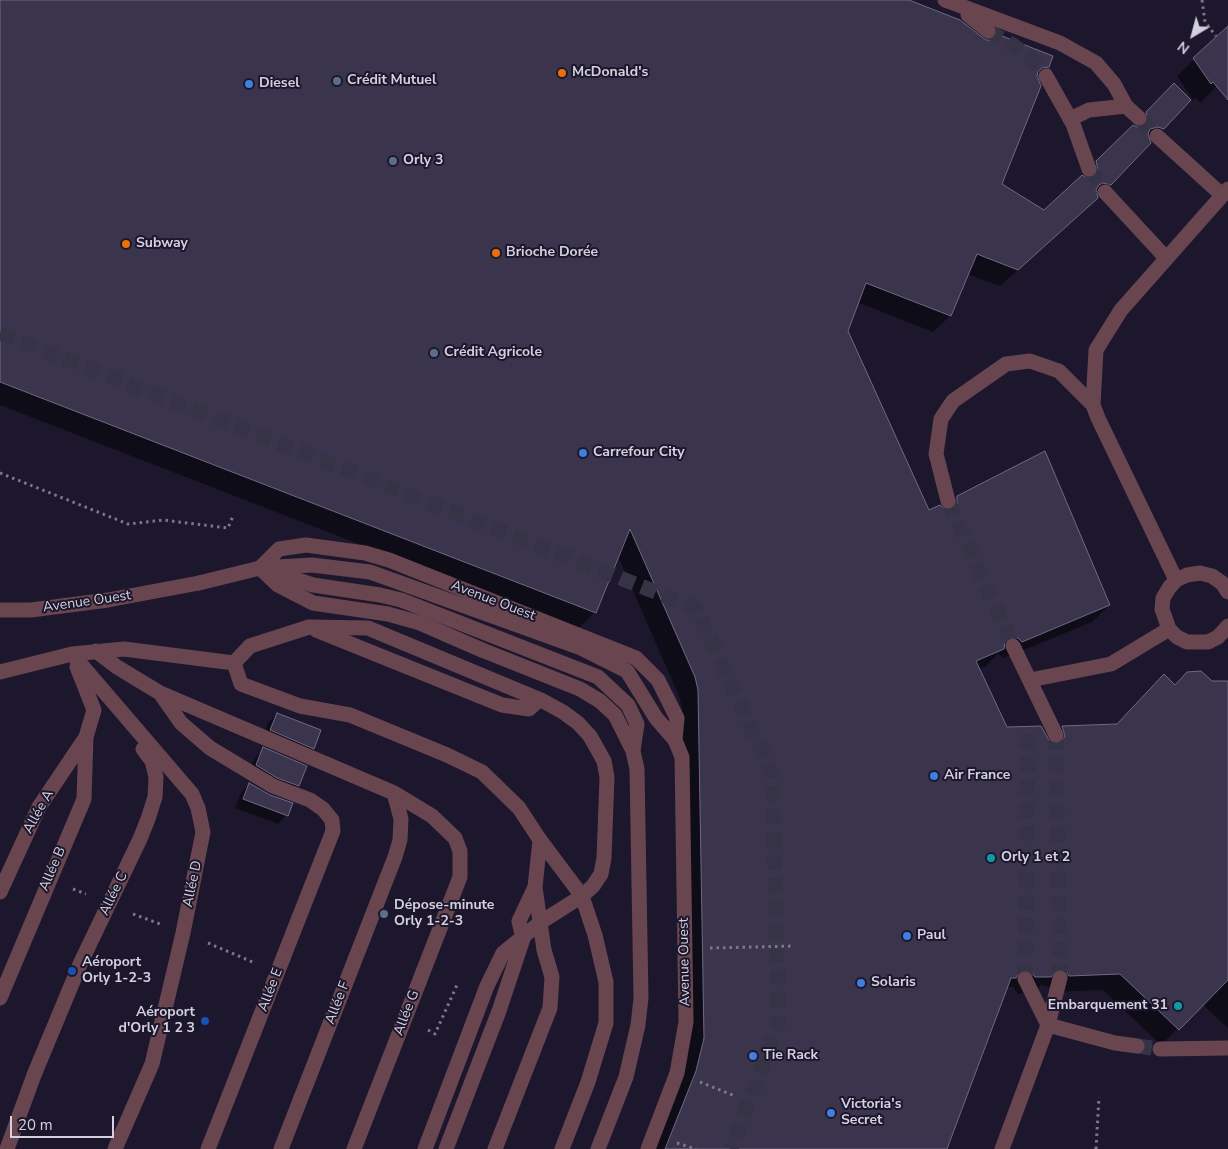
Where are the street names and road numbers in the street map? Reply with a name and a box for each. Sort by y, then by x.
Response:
street label: Avenue Ouest [449,577,537,625]
street label: Avenue Ouest [42,587,132,617]
street label: Allée A [20,787,58,837]
street label: Allée B [36,844,70,894]
street label: Allée D [180,859,206,909]
street label: Allée C [96,869,132,919]
street label: Avenue Ouest [676,917,694,1007]
street label: Allée E [255,966,287,1014]
street label: Allée F [322,979,354,1027]
street label: Allée G [391,988,423,1038]

